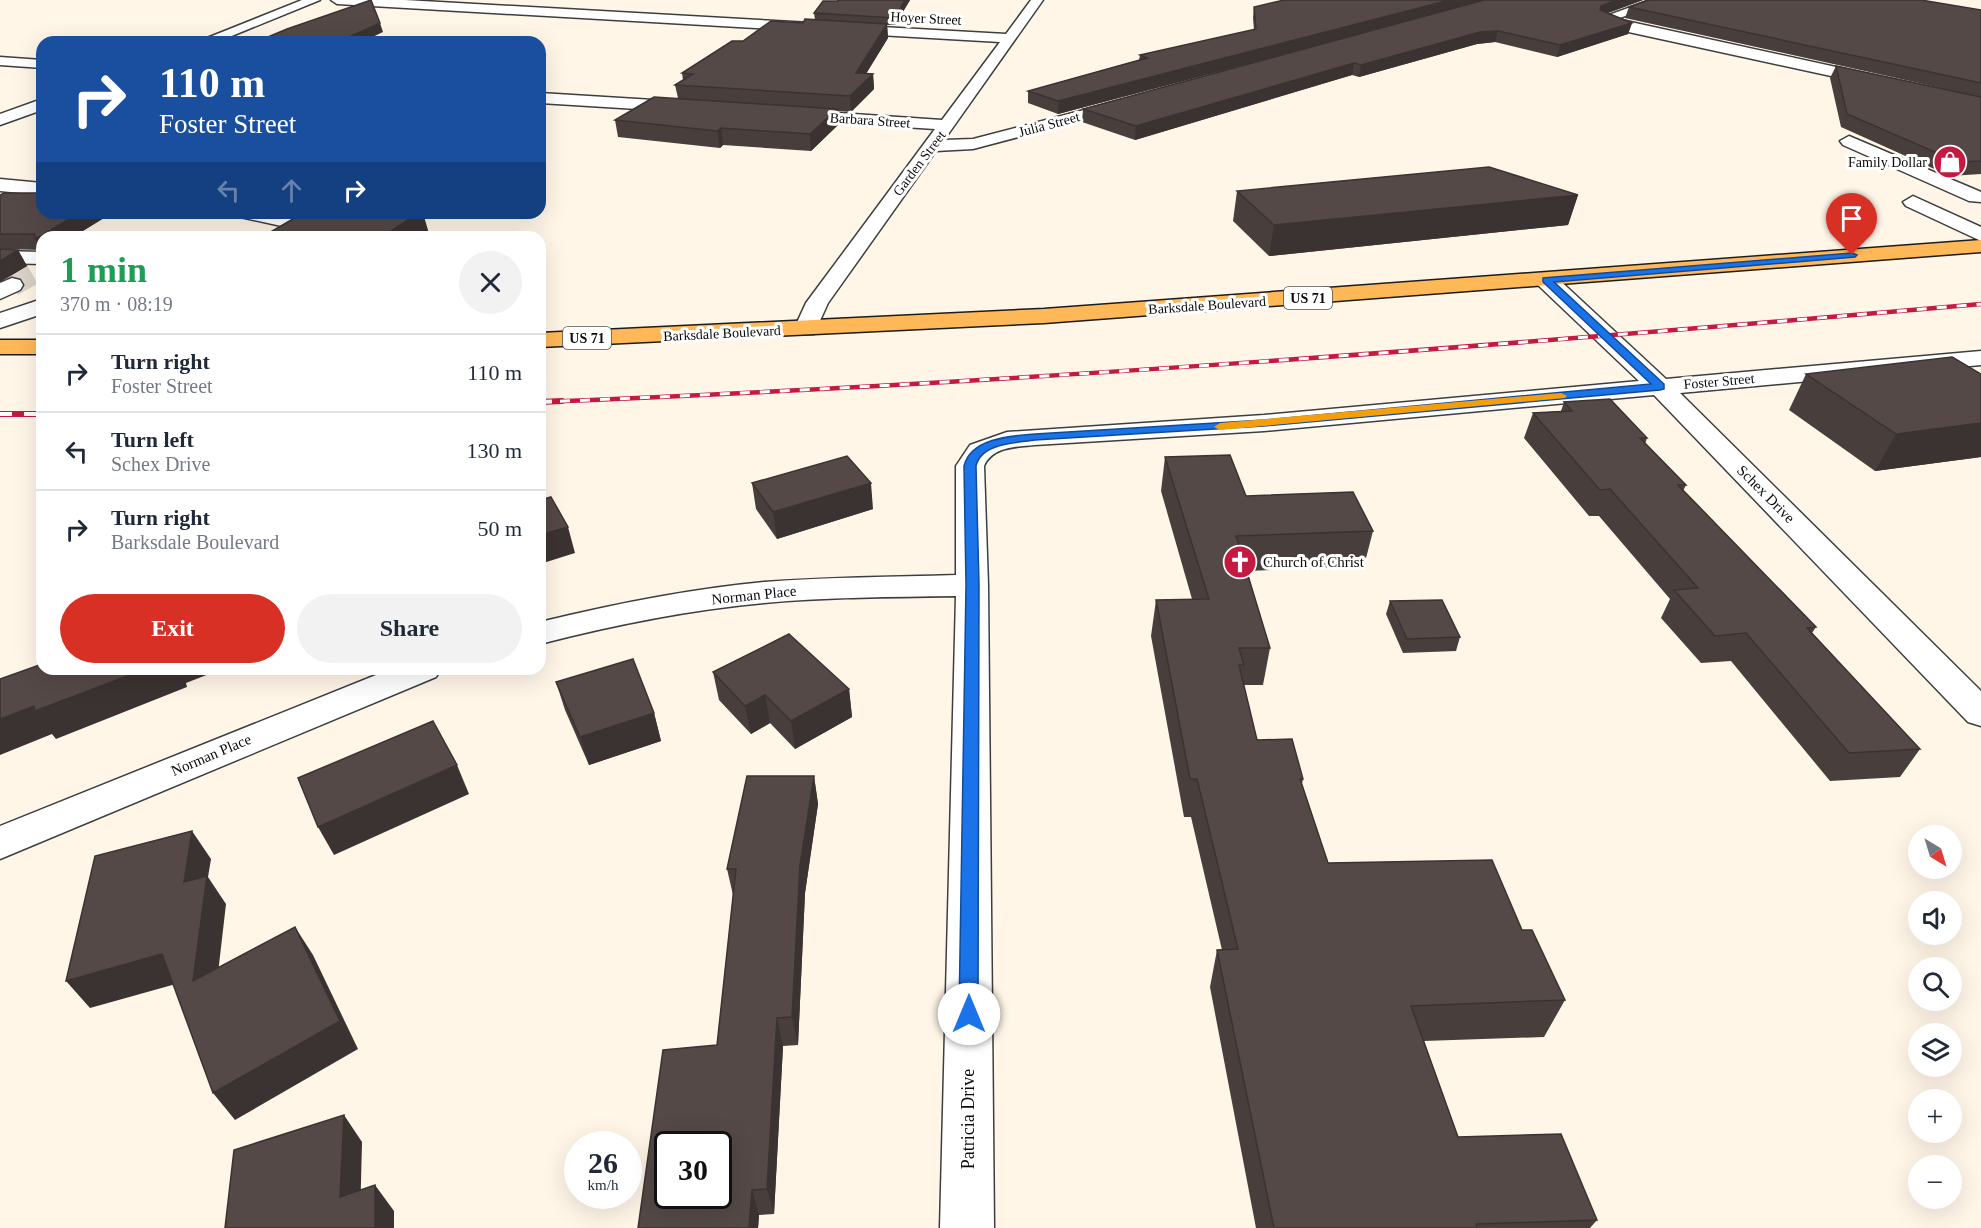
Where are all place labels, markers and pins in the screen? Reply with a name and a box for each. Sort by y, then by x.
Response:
shop icon: Family Dollar [1932,144,1968,180]
place label: Family Dollar [1848,155,1927,170]
pin [1826,193,1877,255]
church icon: Church of Christ [1222,544,1258,580]
place label: Church of Christ [1263,554,1365,570]

